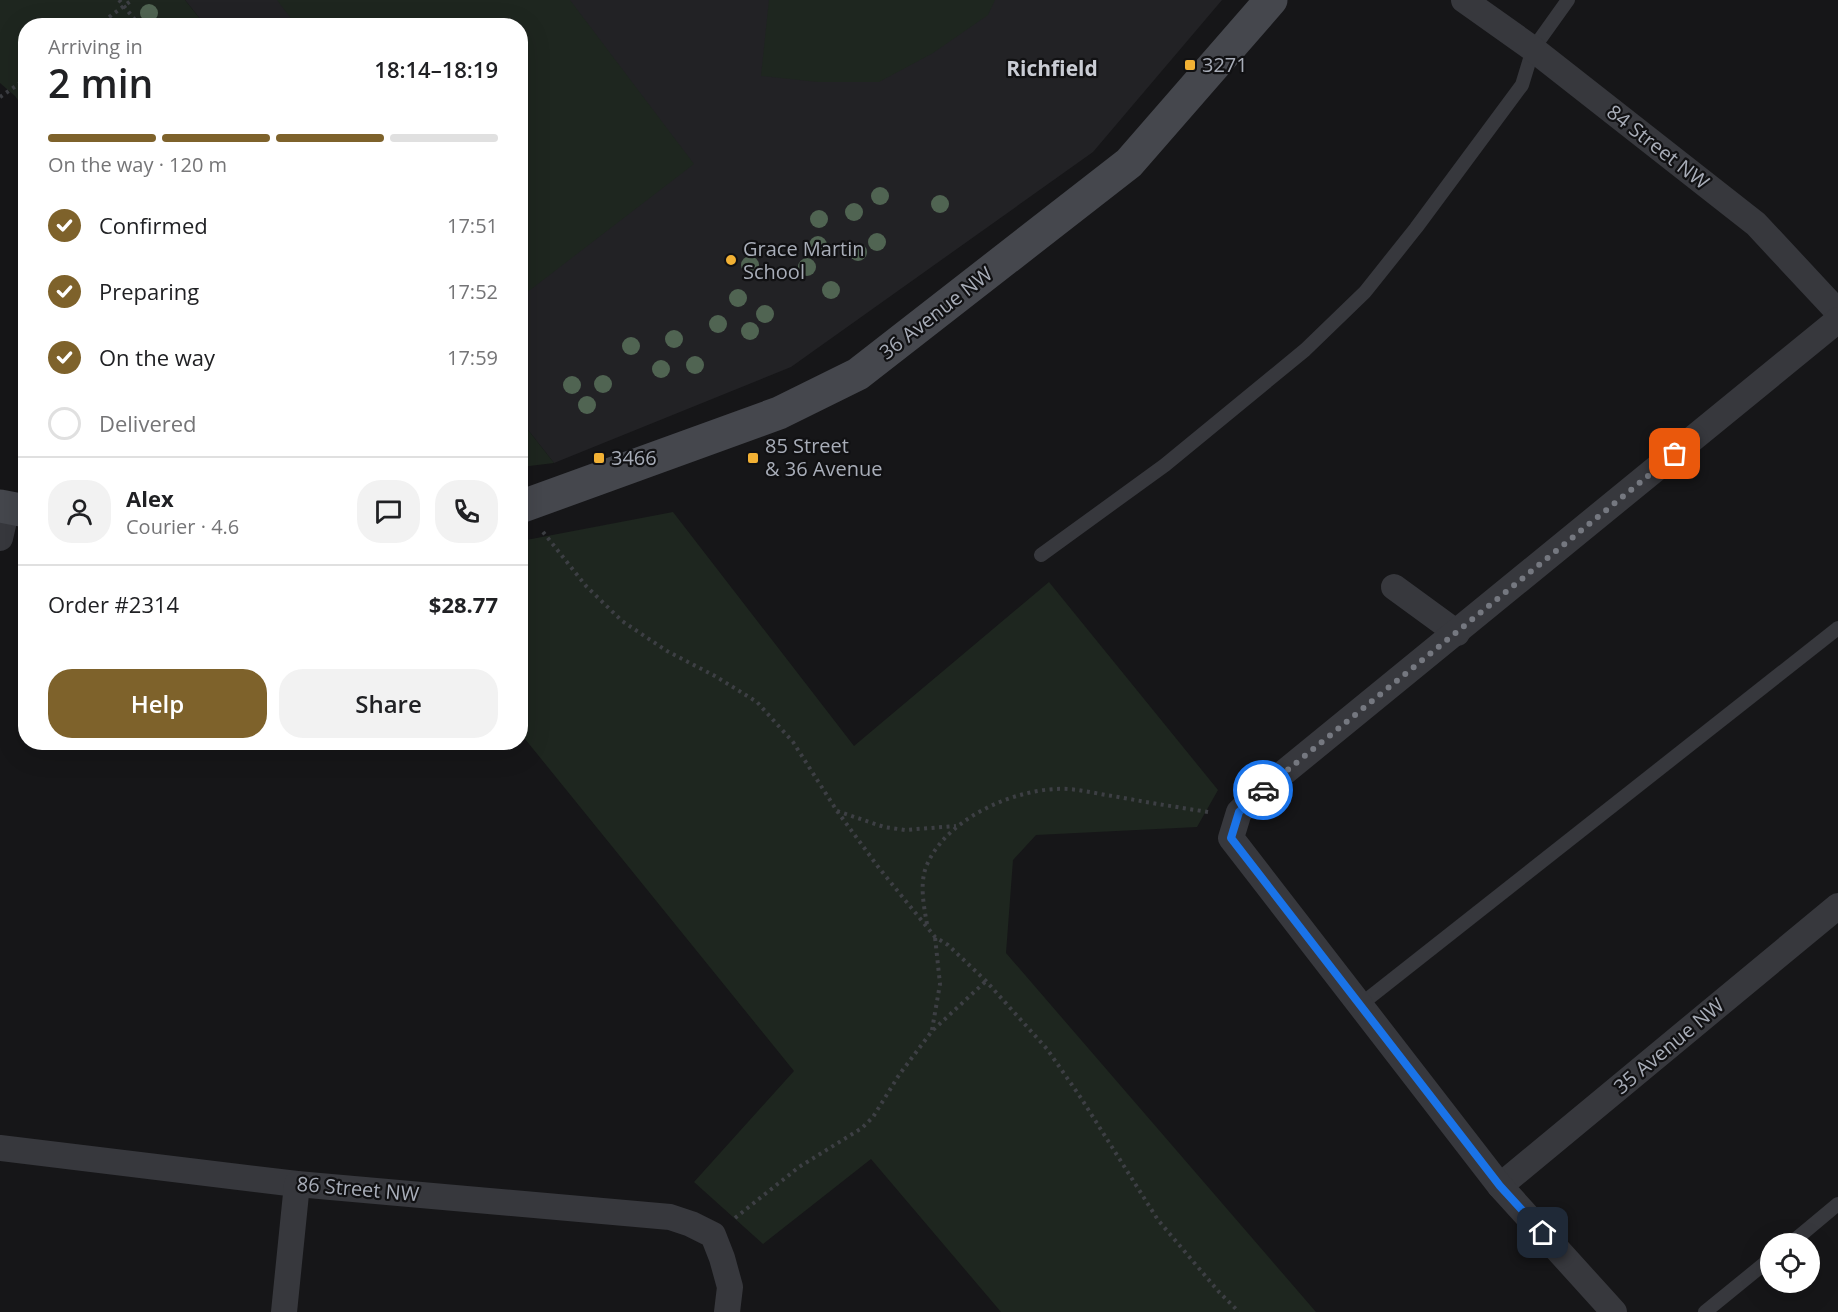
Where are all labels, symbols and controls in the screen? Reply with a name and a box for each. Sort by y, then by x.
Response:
text: Arriving in [48,33,143,60]
place label: 3271 [1202,51,1248,78]
text: 18:14–18:19 [374,54,498,84]
district label: Richfield [1006,54,1098,82]
text: 2 min [48,56,153,109]
marker: 3271 [1183,58,1197,72]
street label: 84 Street NW [1602,98,1715,195]
text: On the way · 120 m [48,151,227,178]
icon: check [48,209,81,242]
text: Confirmed [99,210,208,240]
text: 17:51 [447,212,498,239]
place label: Grace Martin School [743,235,865,285]
marker: Grace Martin School [724,253,738,267]
street label: 36 Avenue NW [874,260,998,365]
icon: check [48,275,81,308]
text: Preparing [99,276,199,306]
text: 17:52 [447,278,498,305]
icon: check [48,341,81,374]
text: On the way [99,342,215,372]
text: 17:59 [447,344,498,371]
text: Delivered [99,408,197,438]
pin [1649,428,1700,479]
place label: 85 Street & 36 Avenue [765,432,882,482]
icon: bag [1658,437,1691,470]
place label: 3466 [611,444,657,471]
marker: 3466 [592,451,606,465]
marker: 85 Street & 36 Avenue [746,451,760,465]
button: person [48,480,111,543]
button: chat [357,480,420,543]
button: phone [435,480,498,543]
text: Alex [126,483,174,513]
text: Courier · 4.6 [126,513,239,540]
text: Order #2314 [48,589,179,619]
text: $28.77 [429,589,498,619]
button: Help [48,669,267,738]
button: Share [279,669,498,738]
courier [1233,760,1293,820]
icon: car [1247,774,1280,807]
street label: 35 Avenue NW [1608,991,1730,1100]
street label: 86 Street NW [296,1170,421,1207]
pin [1517,1207,1568,1258]
icon: home [1526,1216,1559,1249]
map controls [1760,1233,1820,1293]
button: locate [1760,1233,1820,1293]

